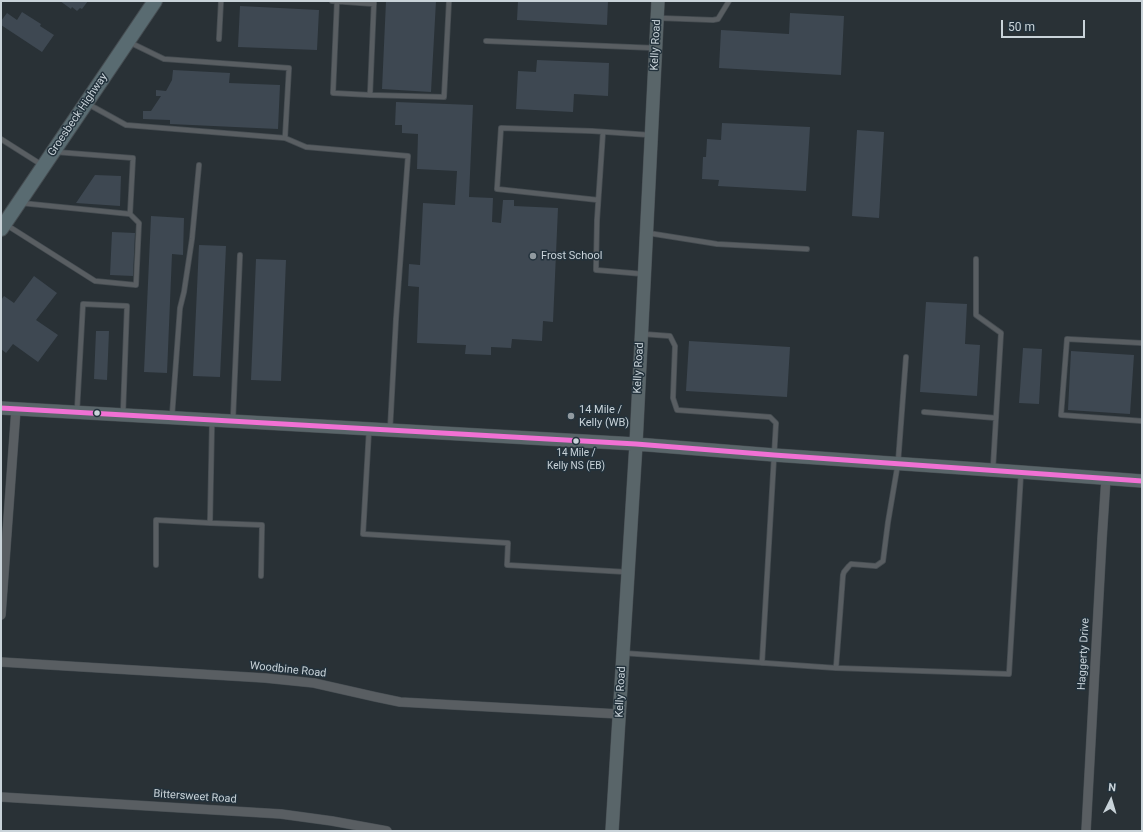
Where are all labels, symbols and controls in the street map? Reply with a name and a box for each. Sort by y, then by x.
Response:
scale bar [1003,12,1087,38]
street label: Kelly Road [648,19,664,71]
text: 50 m [1008,20,1035,34]
street label: Groesbeck Highway [45,71,111,159]
place label: Frost School [541,249,602,263]
marker: Frost School [528,251,538,261]
street label: Kelly Road [631,342,647,394]
place label: 14 Mile / Kelly (WB) [579,403,629,429]
unlabelled marker [92,408,102,418]
marker: 14 Mile / Kelly (WB) [566,411,576,421]
marker: 14 Mile / Kelly NS (EB) [571,436,581,446]
place label: 14 Mile / Kelly NS (EB) [547,447,605,470]
street label: Haggerty Drive [1076,618,1092,690]
street label: Woodbine Road [249,659,327,681]
street label: Kelly Road [613,666,629,718]
north arrow [1091,780,1131,820]
text: N [1108,781,1117,794]
street label: Bittersweet Road [153,788,237,806]

